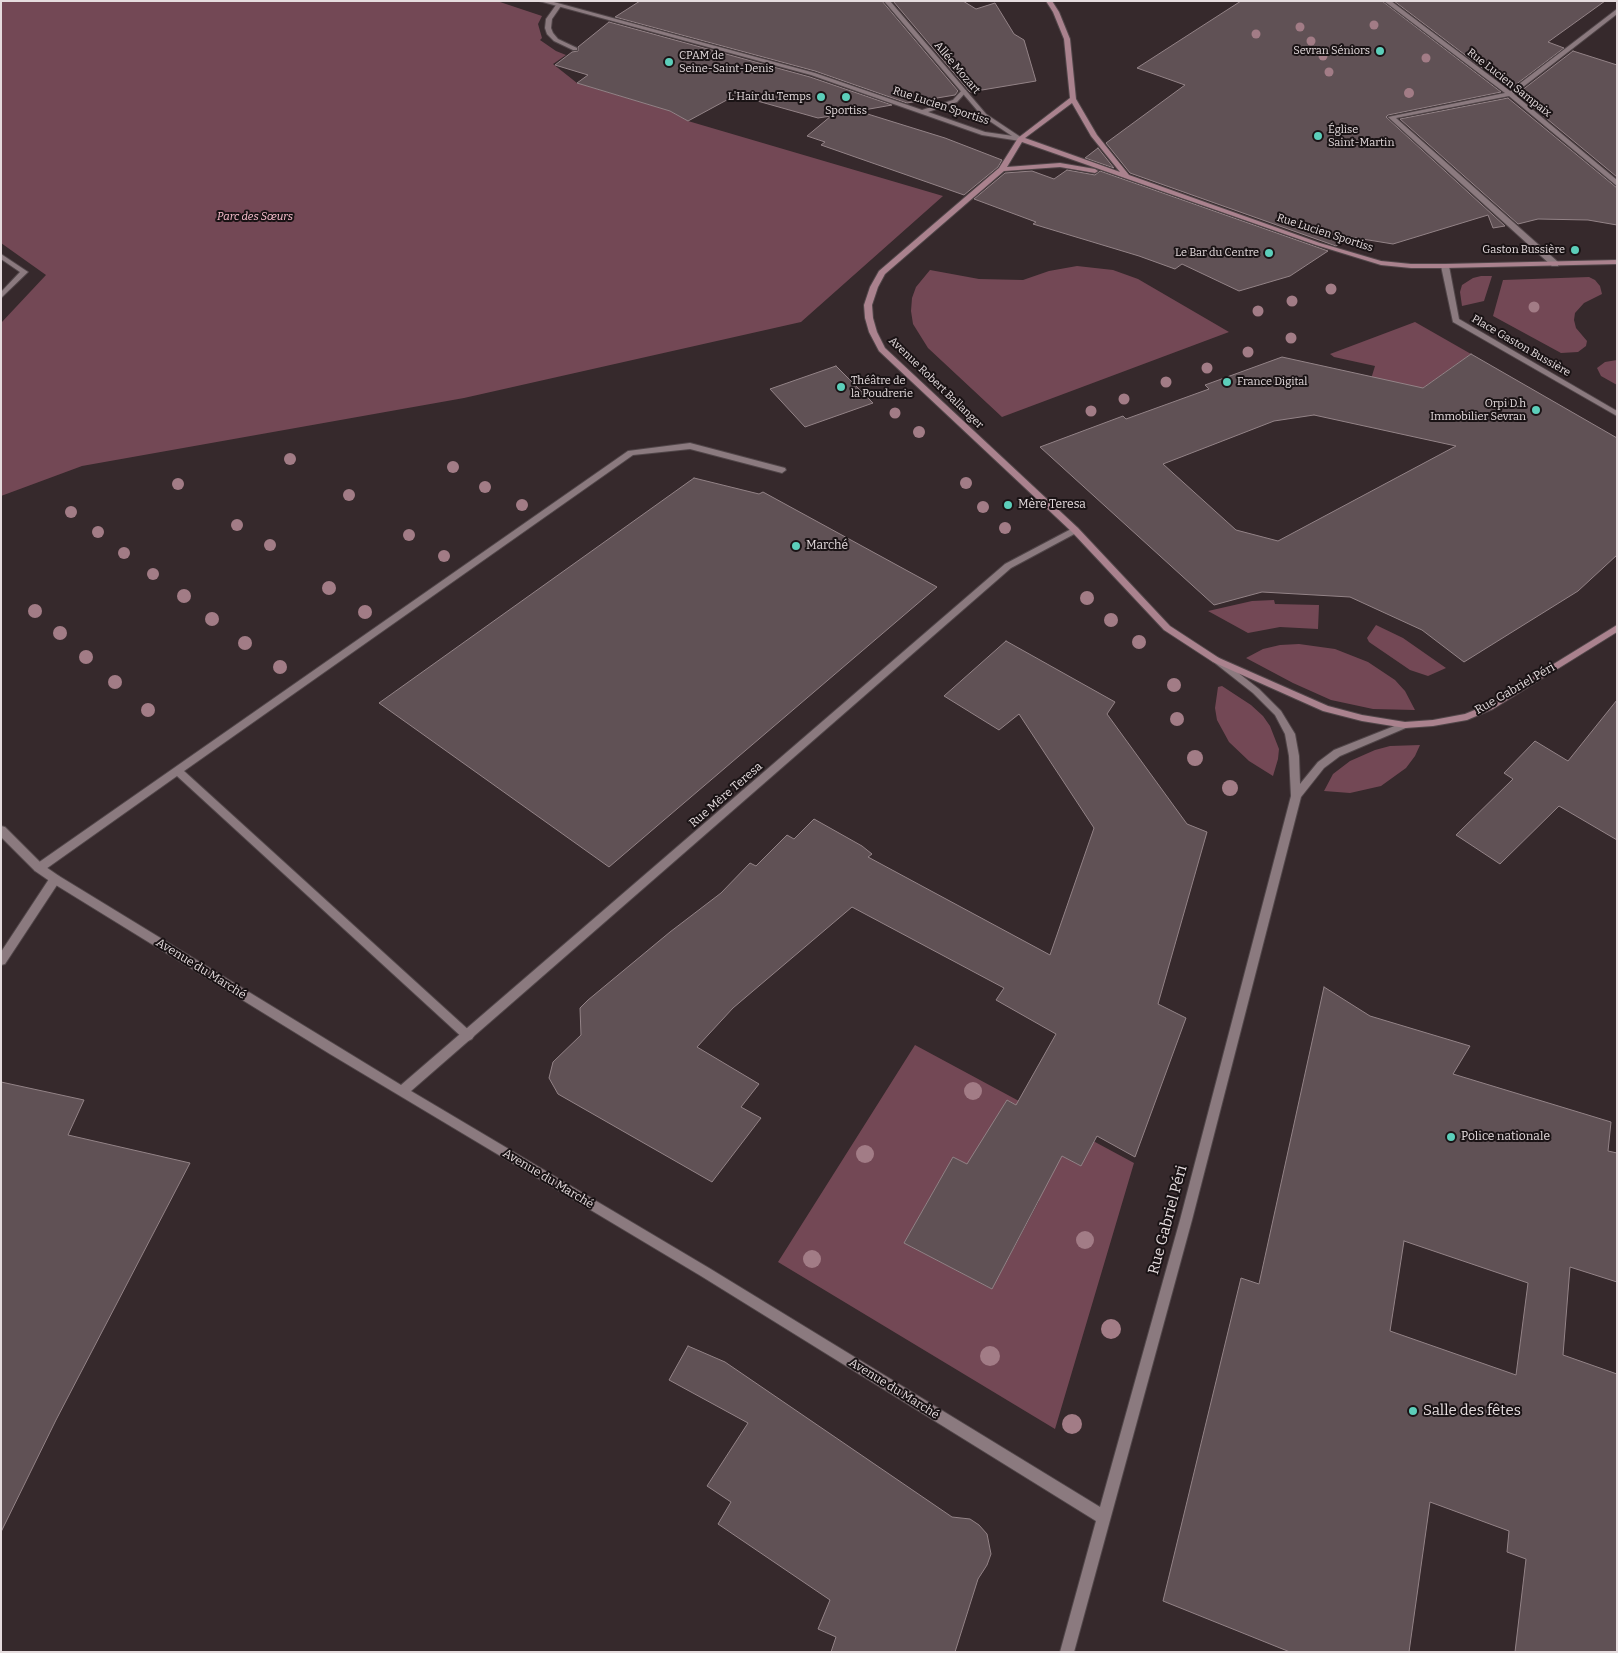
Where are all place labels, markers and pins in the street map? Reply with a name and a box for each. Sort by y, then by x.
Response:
place label: Sevran Séniors [1293,44,1370,58]
marker: Sevran Séniors [1374,45,1386,57]
place label: CPAM de Seine-Saint-Denis [679,49,774,75]
marker: CPAM de Seine-Saint-Denis [663,56,675,68]
place label: L'Hair du Temps [728,90,811,104]
marker: L'Hair du Temps [815,91,827,103]
marker: Sportiss [840,91,852,103]
place label: Sportiss [825,104,867,118]
place label: Église Saint-Martin [1328,123,1394,149]
marker: Église Saint-Martin [1312,130,1324,142]
place label: Gaston Bussière [1482,243,1565,257]
marker: Gaston Bussière [1569,244,1581,256]
place label: Le Bar du Centre [1175,246,1259,260]
marker: Le Bar du Centre [1263,247,1275,259]
place label: Théâtre de la Poudrerie [851,374,913,400]
place label: France Digital [1237,375,1307,389]
marker: France Digital [1221,376,1233,388]
marker: Théâtre de la Poudrerie [835,381,847,393]
place label: Orpi D.h Immobilier Sevran [1430,397,1526,423]
marker: Orpi D.h Immobilier Sevran [1530,404,1542,416]
place label: Mère Teresa [1018,498,1086,512]
marker: Mère Teresa [1002,499,1014,511]
place label: Marché [806,539,848,553]
marker: Marché [790,540,802,552]
place label: Police nationale [1461,1130,1550,1144]
marker: Police nationale [1445,1131,1457,1143]
place label: Salle des fêtes [1423,1402,1521,1420]
marker: Salle des fêtes [1407,1405,1419,1417]

